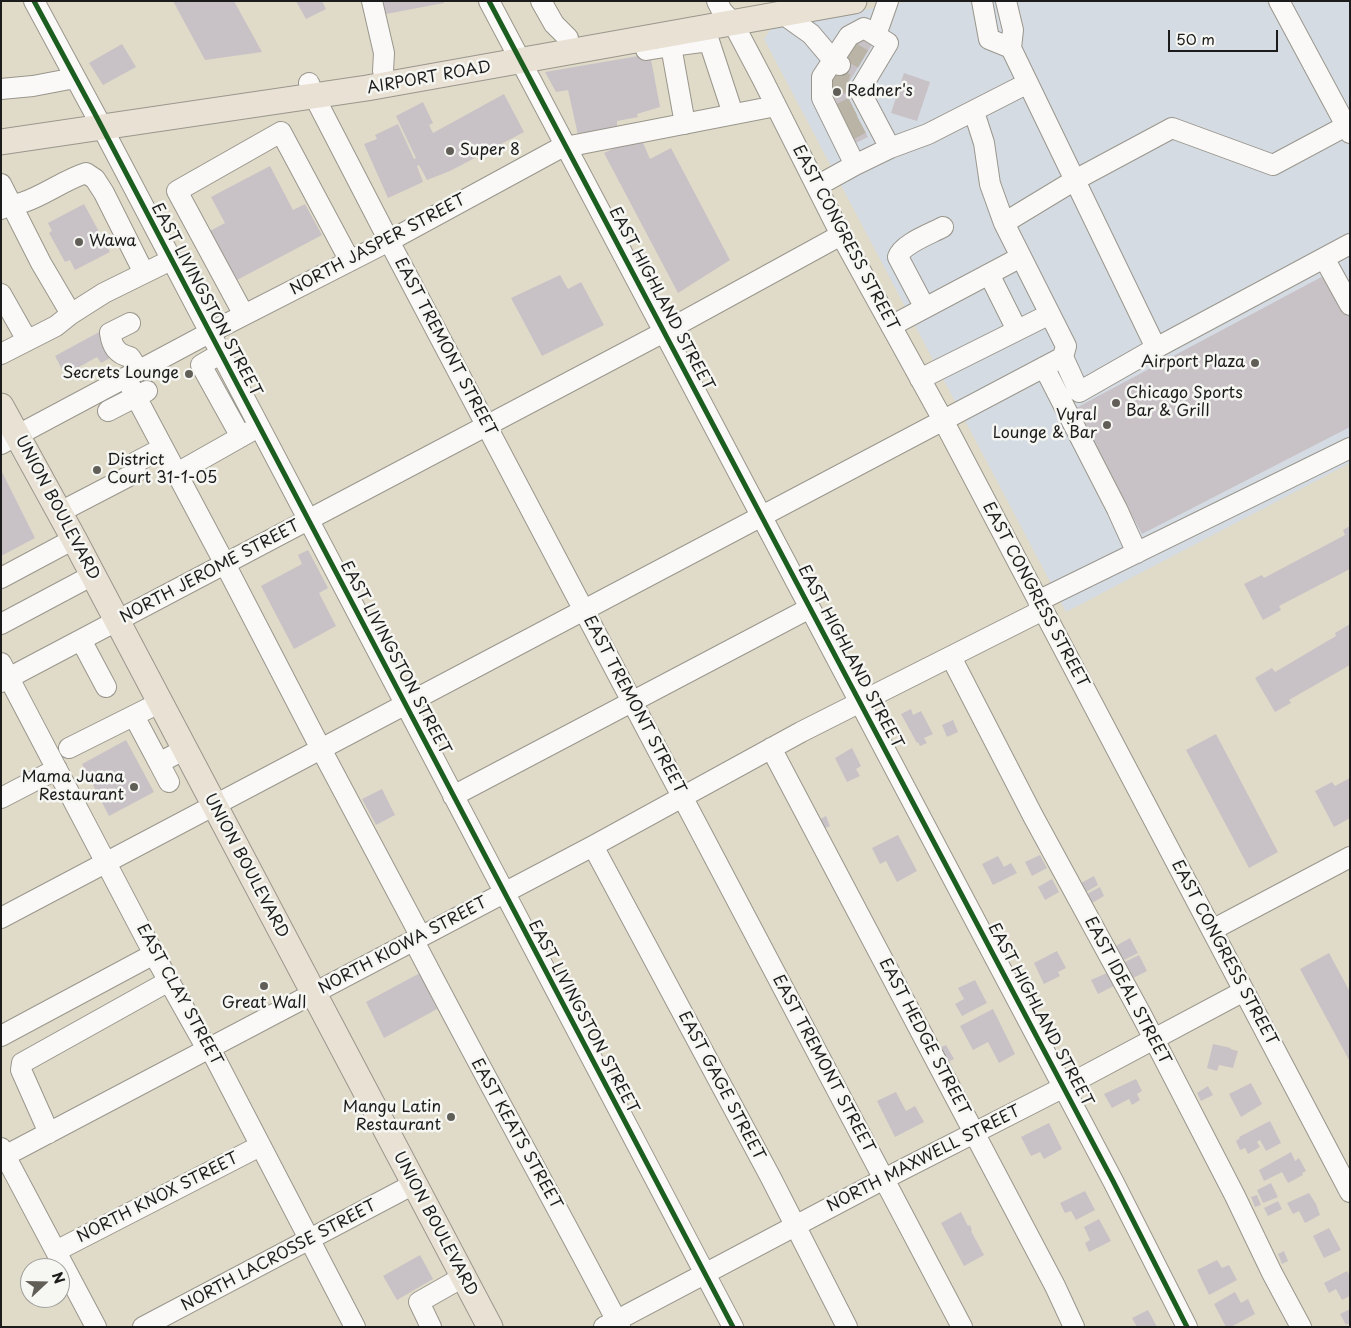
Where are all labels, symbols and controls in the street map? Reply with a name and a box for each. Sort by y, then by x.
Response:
scale bar [1171,20,1281,52]
text: 50 m [1176,27,1215,50]
street label: AIRPORT ROAD [366,58,492,98]
place label: Redner's [847,82,913,102]
marker: Redner's [831,86,843,98]
place label: Super 8 [460,141,520,161]
street label: EAST CONGRESS STREET [788,142,902,334]
marker: Super 8 [444,145,456,157]
street label: NORTH JASPER STREET [287,191,469,299]
street label: EAST LIVINGSTON STREET [147,200,265,400]
street label: EAST HIGHLAND STREET [604,204,718,394]
place label: Wawa [89,232,136,252]
marker: Wawa [73,236,85,248]
street label: EAST TREMONT STREET [390,255,500,439]
place label: Airport Plaza [1141,353,1245,373]
marker: Airport Plaza [1249,357,1261,369]
place label: Secrets Lounge [62,364,179,384]
marker: Secrets Lounge [183,368,195,380]
place label: Chicago Sports Bar & Grill [1126,384,1243,422]
marker: Chicago Sports Bar & Grill [1110,397,1122,409]
place label: Vyral Lounge & Bar [993,406,1097,444]
marker: Vyral Lounge & Bar [1101,419,1113,431]
street label: UNION BOULEVARD [11,432,103,584]
place label: District Court 31-1-05 [107,451,217,489]
marker: District Court 31-1-05 [91,464,103,476]
street label: EAST CONGRESS STREET [978,499,1092,691]
street label: NORTH JEROME STREET [117,516,303,628]
street label: EAST LIVINGSTON STREET [336,558,454,758]
street label: EAST HIGHLAND STREET [793,562,907,752]
street label: EAST TREMONT STREET [579,613,689,797]
place label: Mama Juana Restaurant [22,768,124,806]
marker: Mama Juana Restaurant [128,781,140,793]
street label: UNION BOULEVARD [200,790,292,942]
street label: EAST CONGRESS STREET [1167,857,1281,1049]
street label: NORTH KIOWA STREET [315,893,491,999]
street label: EAST IDEAL STREET [1080,914,1174,1068]
street label: EAST LIVINGSTON STREET [524,917,642,1117]
street label: EAST HIGHLAND STREET [983,920,1097,1110]
street label: EAST CLAY STREET [132,921,226,1069]
street label: EAST HEDGE STREET [874,955,974,1119]
street label: EAST TREMONT STREET [768,972,878,1156]
marker: Great Wall [258,980,270,992]
place label: Great Wall [222,994,306,1014]
street label: EAST GAGE STREET [674,1008,768,1164]
street label: EAST KEATS STREET [466,1055,566,1213]
place label: Mangu Latin Restaurant [343,1098,441,1136]
street label: NORTH MAXWELL STREET [824,1102,1024,1216]
marker: Mangu Latin Restaurant [445,1111,457,1123]
street label: UNION BOULEVARD [389,1148,481,1300]
street label: NORTH KNOX STREET [74,1149,242,1247]
street label: NORTH LACROSSE STREET [178,1196,380,1316]
north arrow [20,1258,70,1308]
text: N [47,1269,70,1287]

